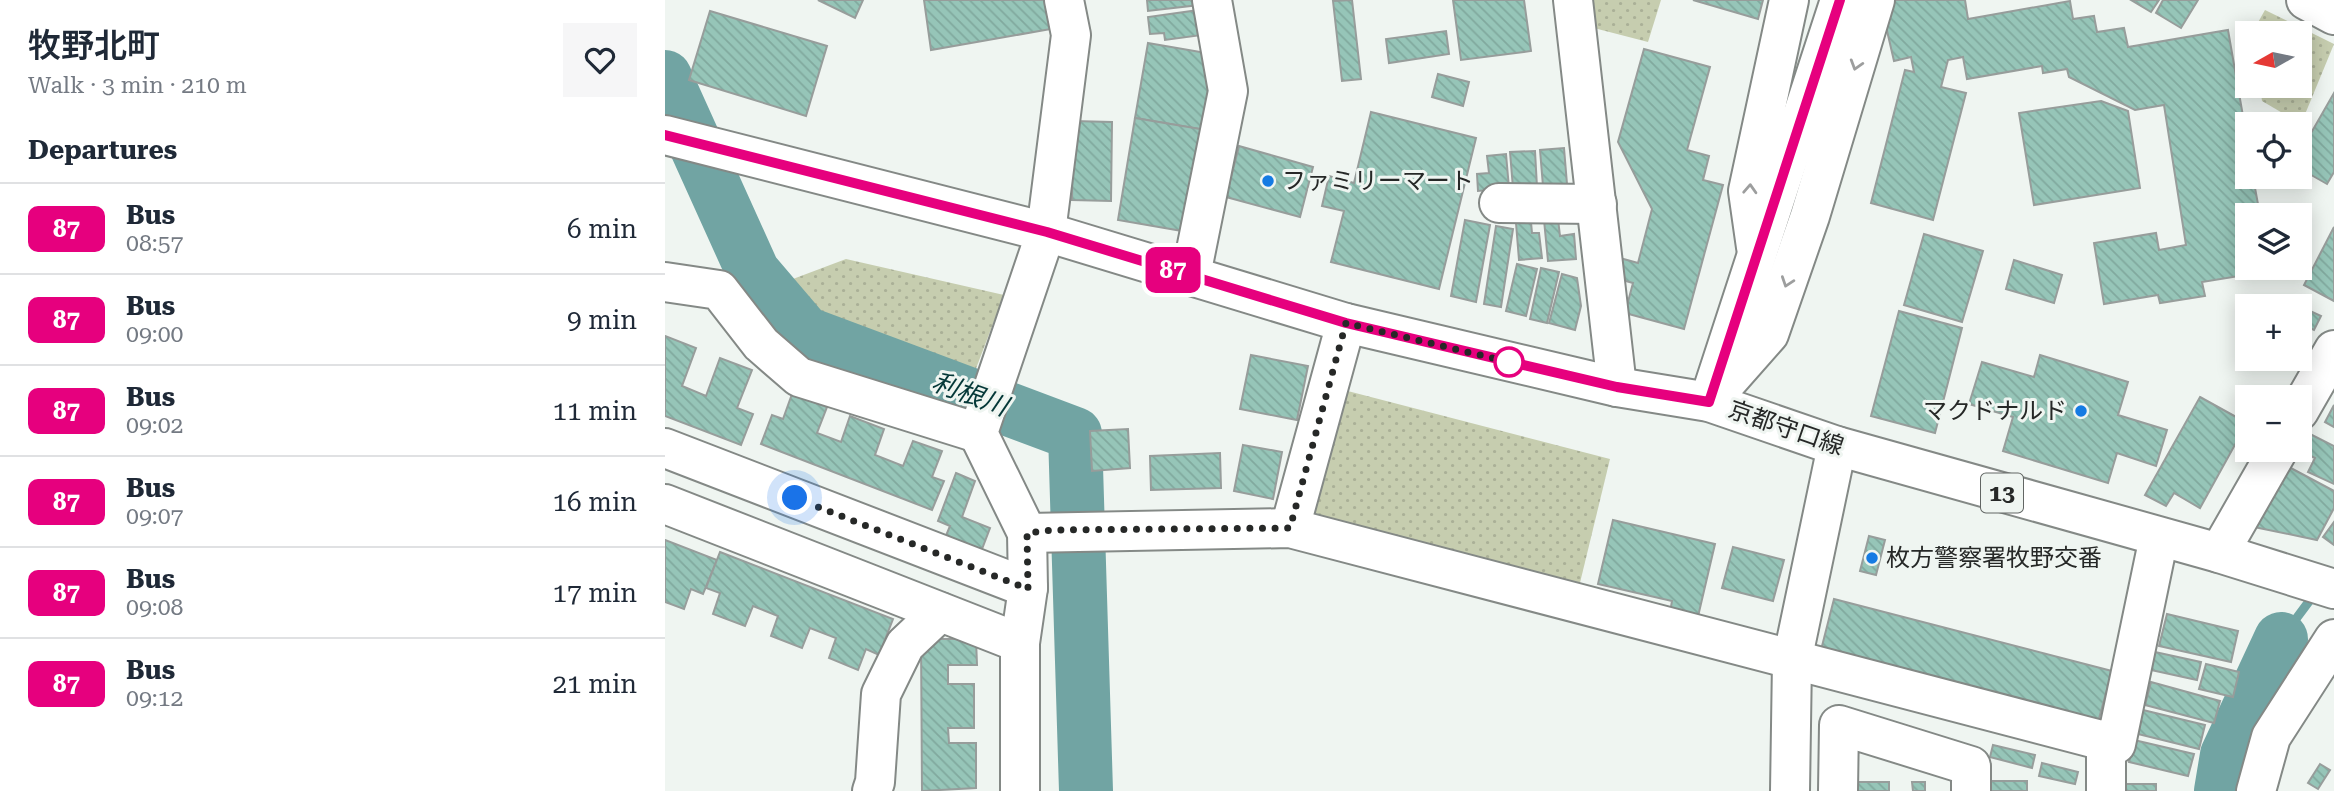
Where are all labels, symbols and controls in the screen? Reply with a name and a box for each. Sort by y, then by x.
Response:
north arrow [2235,21,2312,98]
map controls [2235,21,2312,462]
button: heart [563,23,637,97]
text: 牧野北町 [28,26,160,65]
one-way arrow [1849,59,1864,71]
text: Walk · 3 min · 210 m [28,72,247,99]
button: locate [2235,112,2312,189]
text: Departures [28,135,177,165]
place label: ファミリーマート [1282,167,1474,195]
marker: ファミリーマート [1260,173,1276,189]
one-way arrow [1743,183,1758,194]
text: Bus [126,200,175,230]
button: layers [2235,203,2312,280]
text: 6 min [567,214,637,244]
text: 87 [53,215,80,243]
text: 08:57 [126,230,183,257]
line badge: 87 [1141,247,1205,293]
text: 87 [1160,256,1186,284]
one-way arrow [1781,276,1795,288]
text: Bus [126,291,175,321]
button: + [2235,294,2312,371]
text: 9 min [567,305,637,335]
text: 87 [53,306,80,334]
text: 09:00 [126,321,183,348]
unlabelled marker [1494,347,1524,377]
water label: 利根川 [928,367,1015,422]
text: Bus [126,382,175,412]
button: − [2235,385,2312,462]
street label: 京都守口線 [1725,395,1847,461]
text: 11 min [553,396,637,426]
text: 87 [53,397,80,425]
place label: マクドナルド [1923,397,2067,425]
marker: マクドナルド [2073,403,2089,419]
text: 09:02 [126,412,183,439]
text: Bus [126,473,175,503]
road number: 13 [1981,474,2023,512]
your location [777,480,812,515]
text: 16 min [553,487,637,517]
text: 87 [53,488,80,516]
text: 09:07 [126,503,183,530]
place label: 枚方警察署牧野交番 [1886,544,2102,572]
marker: 枚方警察署牧野交番 [1864,550,1880,566]
text: Bus [126,564,175,594]
text: 17 min [553,578,637,608]
text: 87 [53,579,80,607]
text: 09:08 [126,594,183,621]
text: Bus [126,655,175,685]
text: 21 min [553,669,637,699]
text: 87 [53,670,80,698]
text: 09:12 [126,685,183,712]

